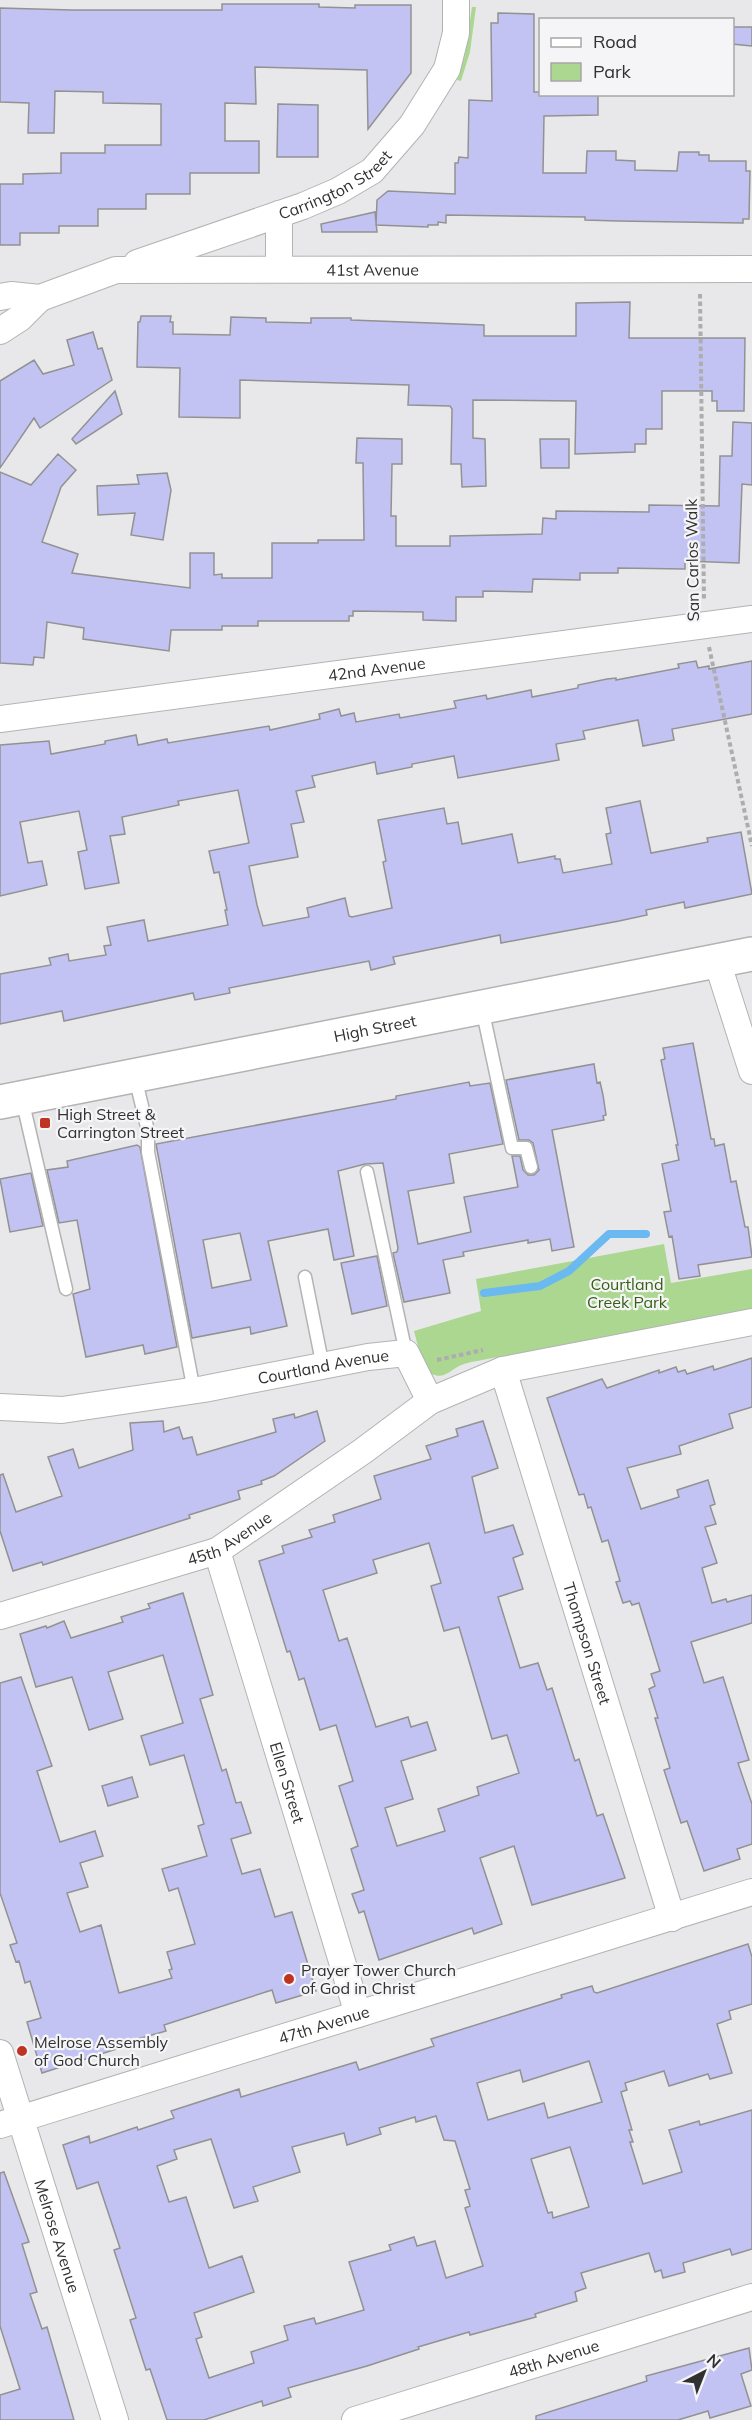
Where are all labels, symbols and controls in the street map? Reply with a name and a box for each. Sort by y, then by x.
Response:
legend [539,18,734,96]
text: Road [593,30,637,53]
text: Park [593,60,632,83]
street label: Carrington Street [276,146,396,224]
street label: 41st Avenue [326,260,419,280]
street label: San Carlos Walk [681,498,703,622]
street label: 42nd Avenue [327,653,427,685]
street label: High Street [332,1010,418,1046]
place label: High Street & Carrington Street [57,1104,185,1142]
marker: High Street & Carrington Street [38,1116,52,1130]
park label: Courtland Creek Park [587,1274,668,1312]
street label: Courtland Avenue [256,1345,390,1388]
street label: 45th Avenue [185,1507,275,1569]
street label: Thompson Street [559,1580,616,1707]
street label: Ellen Street [266,1740,309,1826]
place label: Prayer Tower Church of God in Christ [301,1960,456,1998]
marker: Prayer Tower Church of God in Christ [282,1972,296,1986]
street label: 47th Avenue [276,2001,372,2048]
place label: Melrose Assembly of God Church [34,2032,169,2070]
marker: Melrose Assembly of God Church [15,2044,29,2058]
street label: Melrose Avenue [30,2177,85,2295]
street label: 48th Avenue [506,2335,602,2382]
north arrow [674,2342,734,2402]
text: N [703,2349,725,2372]

